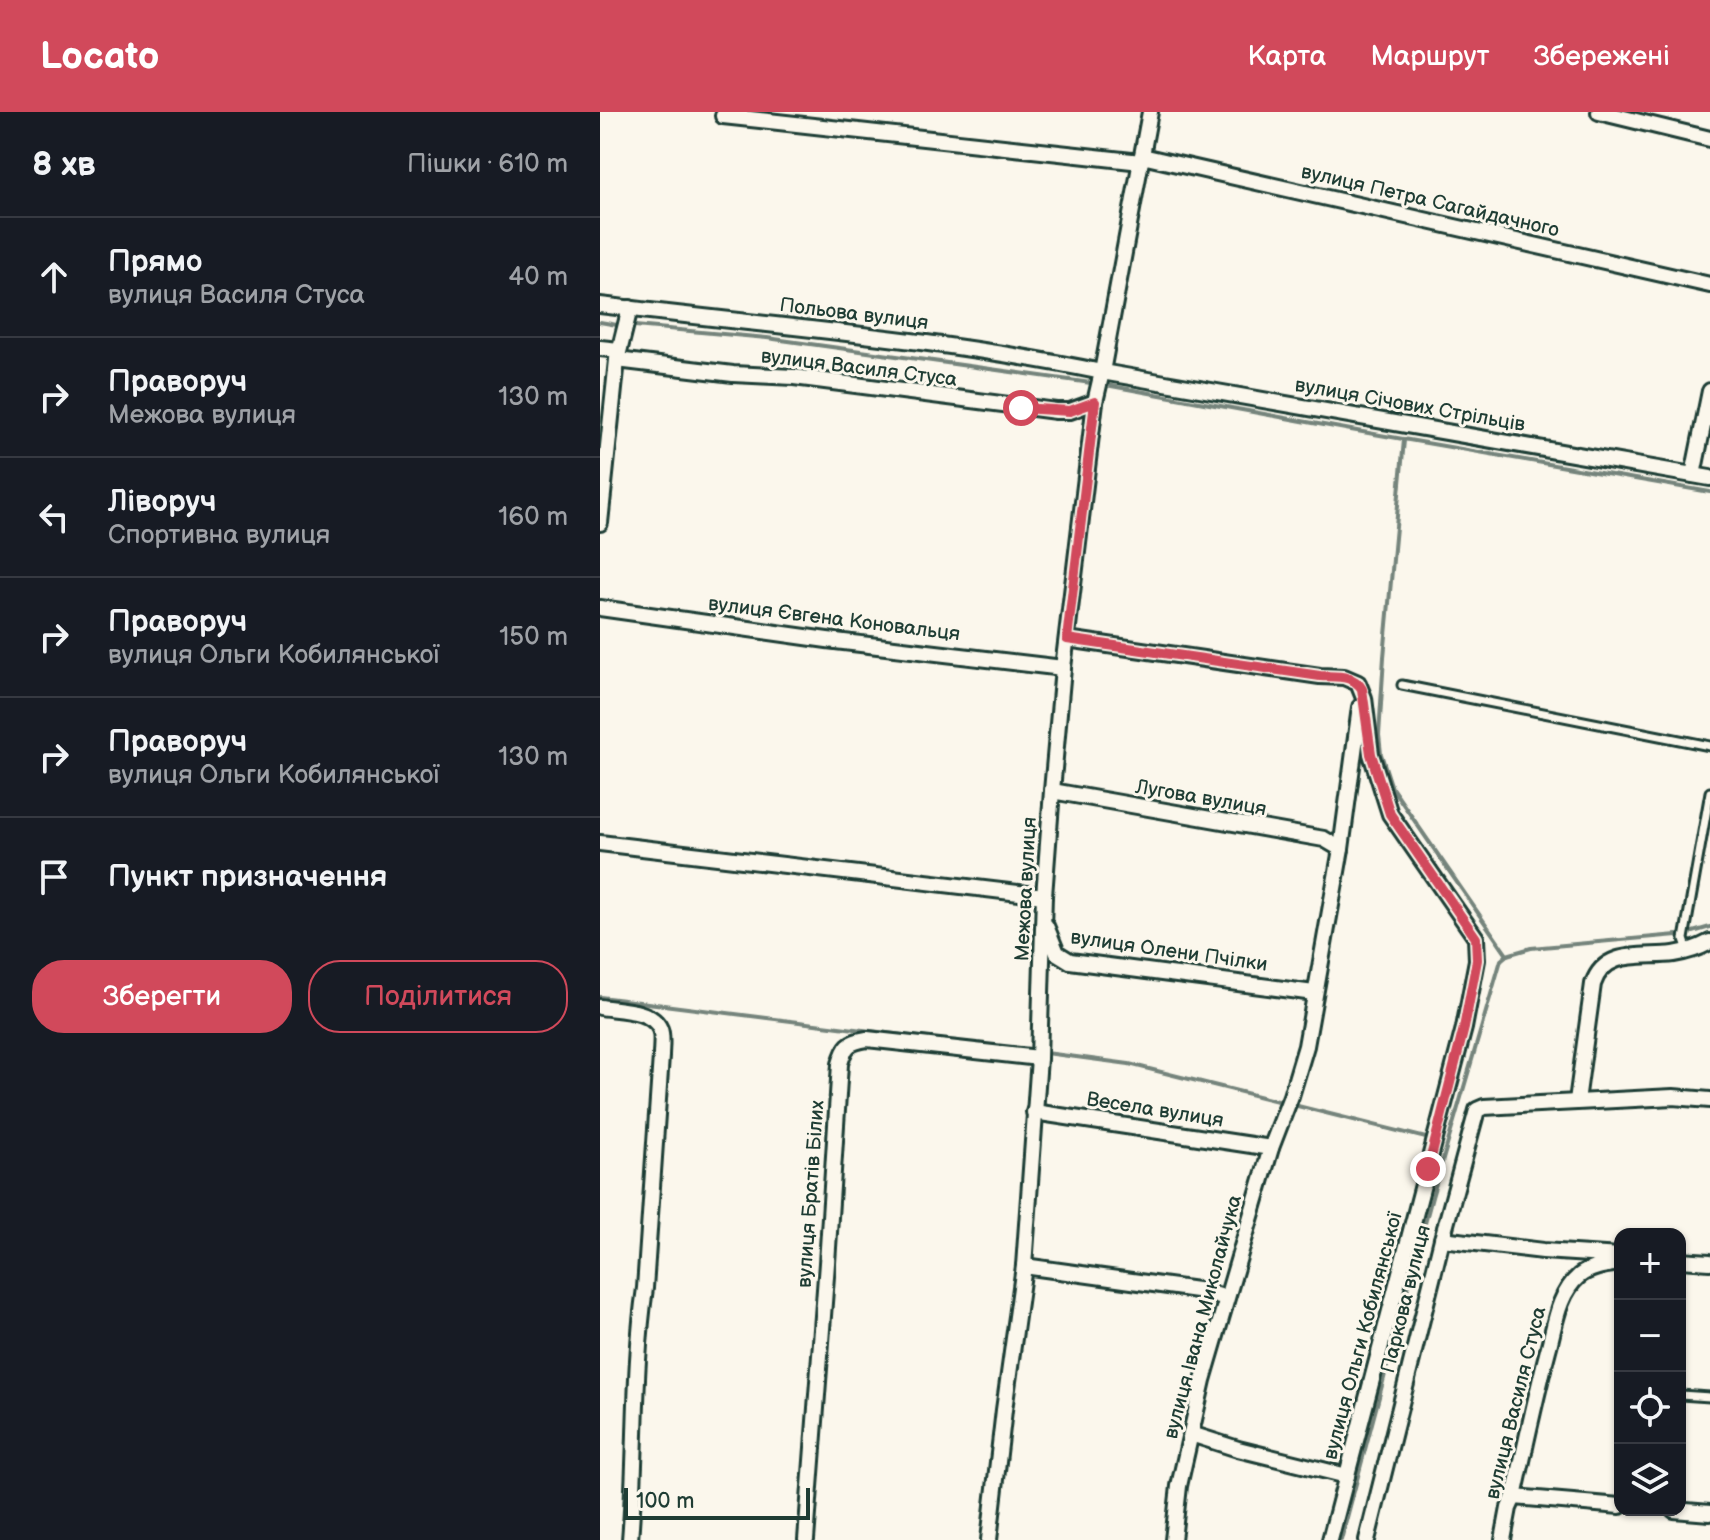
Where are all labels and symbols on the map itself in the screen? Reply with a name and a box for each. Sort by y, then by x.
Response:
street label: вулиця Петра Сагайдачного [1299,160,1561,242]
street label: Польова вулиця [778,293,930,335]
street label: вулиця Василя Стуса [760,344,959,392]
street label: вулиця Січових Стрільців [1293,373,1527,437]
route start [1003,390,1039,426]
street label: вулиця Євгена Коновальця [707,592,961,646]
street label: Лугова вулиця [1133,775,1268,821]
street label: Межова вулиця [1010,816,1042,962]
street label: вулиця Олени Пчілки [1069,925,1269,977]
street label: Весела вулиця [1085,1087,1225,1133]
street label: вулиця Братів Білих [792,1099,830,1289]
route end [1410,1151,1446,1187]
street label: вулиця Івана Миколайчука [1159,1192,1247,1442]
street label: вулиця Ольги Кобилянської [1318,1209,1408,1462]
street label: Паркова вулиця [1376,1223,1436,1375]
street label: вулиця Василя Стуса [1480,1304,1552,1502]
scale bar [624,1484,810,1520]

